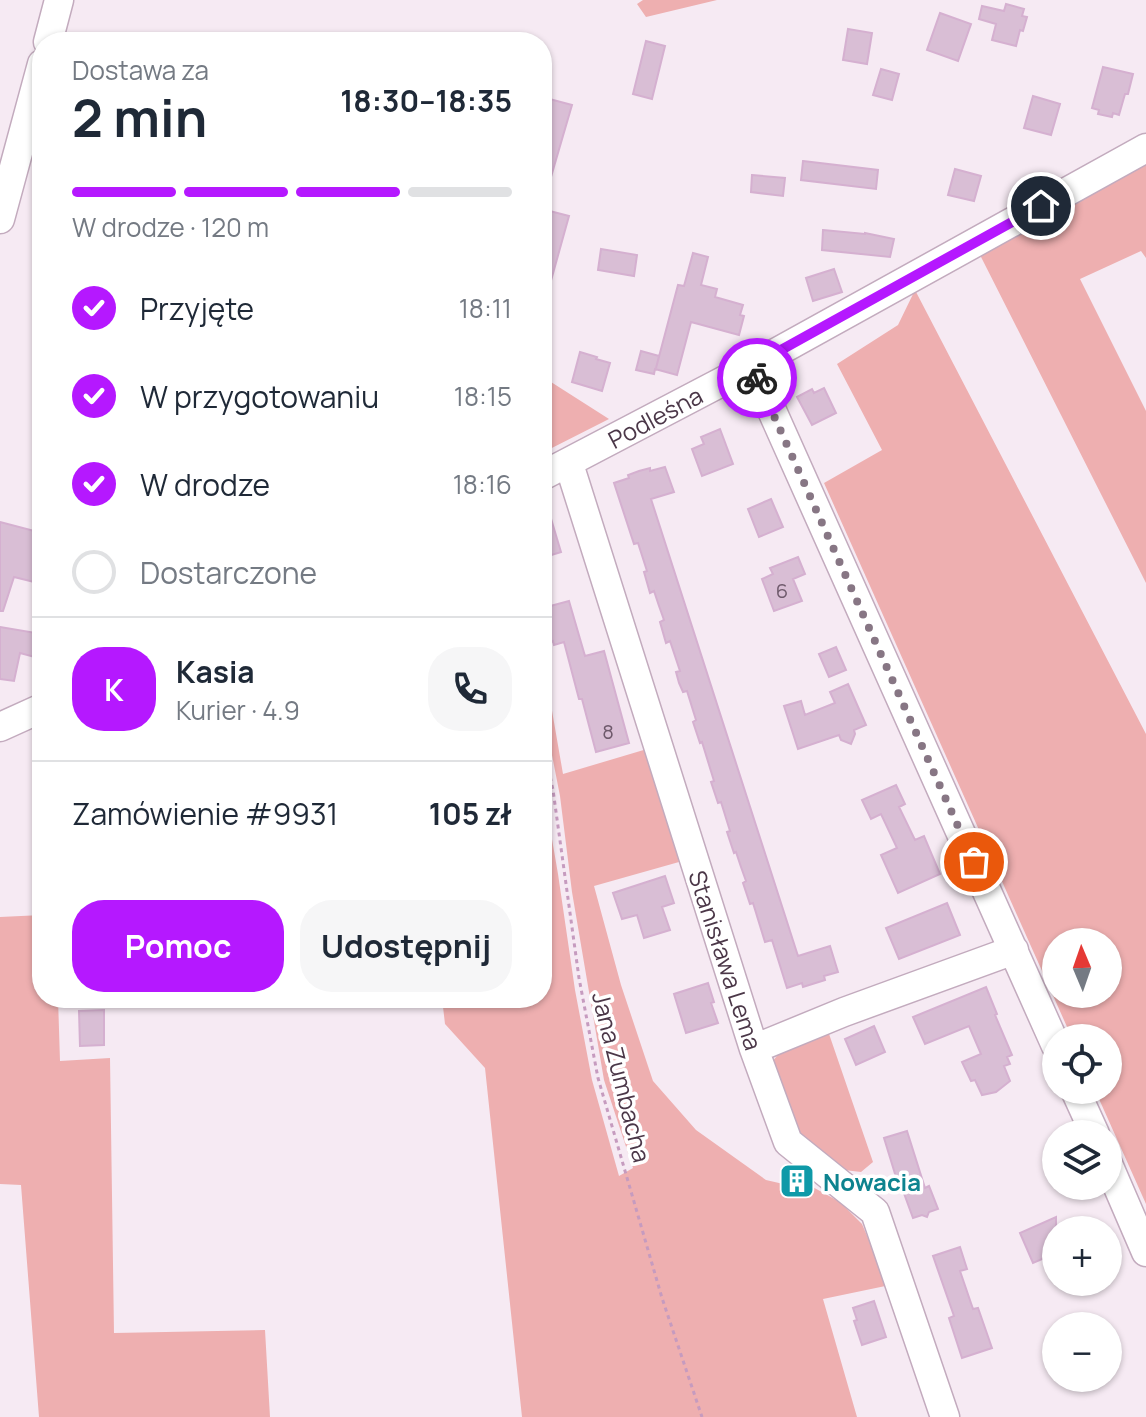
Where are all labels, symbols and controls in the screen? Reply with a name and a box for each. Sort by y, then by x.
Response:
text: Dostawa za [72,52,209,88]
text: 18:30–18:35 [340,80,512,121]
text: 2 min [72,82,207,153]
pin [1007,172,1075,240]
icon: home [1019,184,1063,228]
text: W drodze · 120 m [72,209,269,245]
icon: check [72,286,116,330]
text: Przyjęte [140,288,254,329]
text: 18:11 [459,290,512,326]
courier [717,338,797,418]
icon: bike [735,356,779,400]
icon: check [72,374,116,418]
text: W przygotowaniu [140,376,379,417]
text: 18:15 [454,378,512,414]
street label: Podleśna [602,378,708,456]
icon: check [72,462,116,506]
text: W drodze [140,464,270,505]
text: 18:16 [453,466,512,502]
text: Dostarczone [140,552,317,593]
house number: 6 [776,577,788,604]
button: phone [428,647,512,731]
text: Kasia [176,651,255,692]
text: K [104,669,124,710]
text: Kurier · 4.9 [176,692,300,728]
house number: 8 [602,718,614,745]
text: Zamówienie #9931 [72,793,338,834]
text: 105 zł [429,793,512,834]
pin [940,828,1008,896]
icon: bag [952,840,996,884]
street label: Stanisława Lema [681,866,771,1054]
button: Pomoc [72,900,284,992]
button: Udostępnij [300,900,512,992]
north arrow [1042,928,1122,1008]
map controls [1042,928,1122,1392]
street label: Jana Zumbacha [585,988,659,1166]
button: locate [1042,1024,1122,1104]
button: layers [1042,1120,1122,1200]
building icon: Nowacia [778,1162,816,1200]
place label: Nowacia [823,1165,921,1198]
button: + [1042,1216,1122,1296]
button: − [1042,1312,1122,1392]

